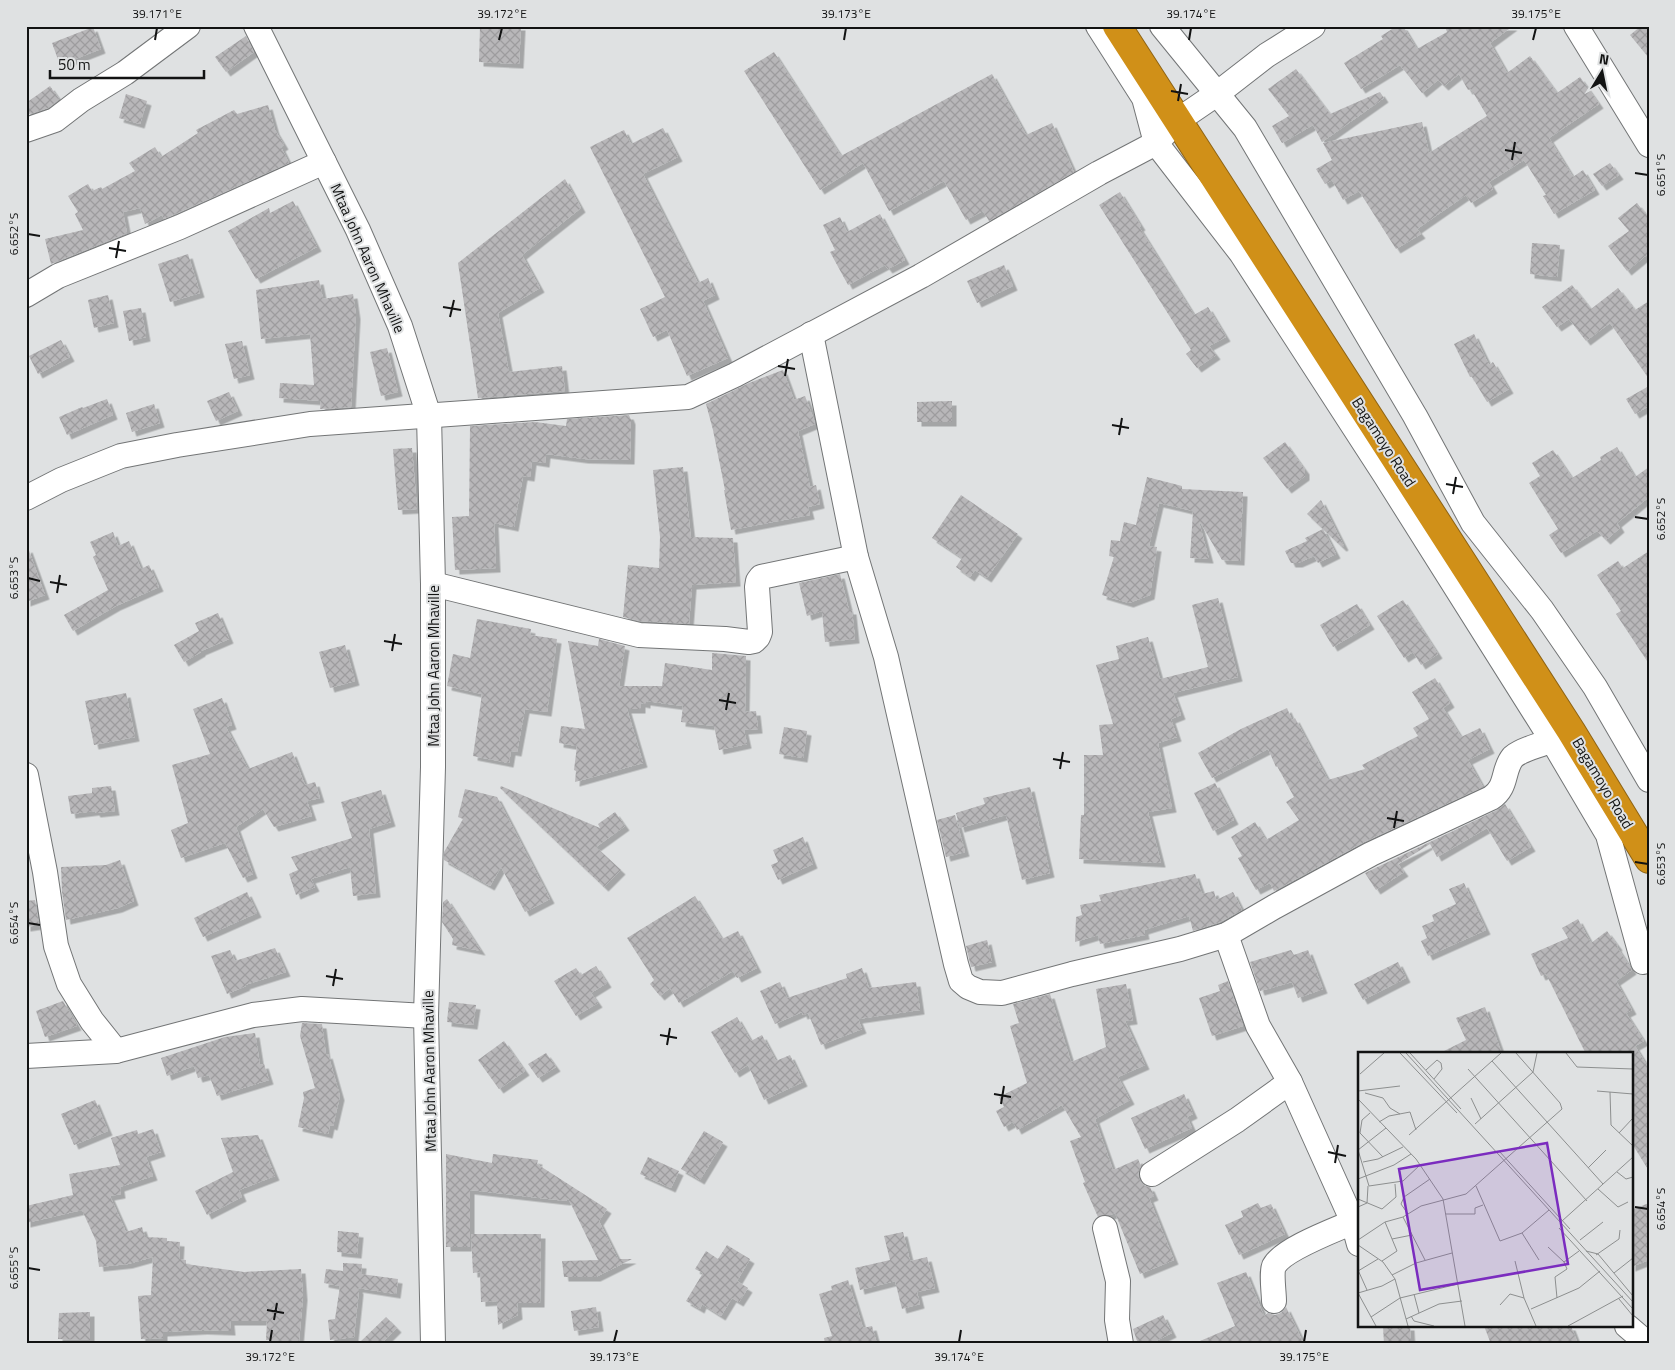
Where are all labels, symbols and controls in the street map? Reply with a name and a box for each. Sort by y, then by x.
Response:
text: 39.171°E [132,4,182,23]
text: 39.172°E [477,4,527,23]
text: 39.173°E [821,4,871,23]
text: 39.174°E [1166,4,1216,23]
text: 39.175°E [1511,4,1561,23]
scale bar [50,48,204,80]
north arrow [1578,48,1628,98]
text: N [1598,48,1611,70]
text: 50 m [58,53,91,76]
text: 6.651°S [1651,154,1670,196]
street label: Mtaa John Aaron Mhaville [325,179,411,337]
text: 6.652°S [4,213,23,255]
street label: Bagamoyo Road [1346,392,1422,492]
text: 6.652°S [1651,498,1670,540]
text: 6.653°S [4,557,23,599]
street label: Mtaa John Aaron Mhaville [422,585,445,747]
street label: Bagamoyo Road [1567,733,1639,833]
text: 6.653°S [1651,843,1670,885]
text: 6.654°S [4,902,23,944]
street label: Mtaa John Aaron Mhaville [416,990,442,1152]
inset map [1358,1052,1632,1328]
text: 6.654°S [1651,1188,1670,1230]
text: 6.655°S [4,1247,23,1289]
text: 39.172°E [245,1347,295,1366]
text: 39.173°E [589,1347,639,1366]
text: 39.174°E [934,1347,984,1366]
text: 39.175°E [1279,1347,1329,1366]

